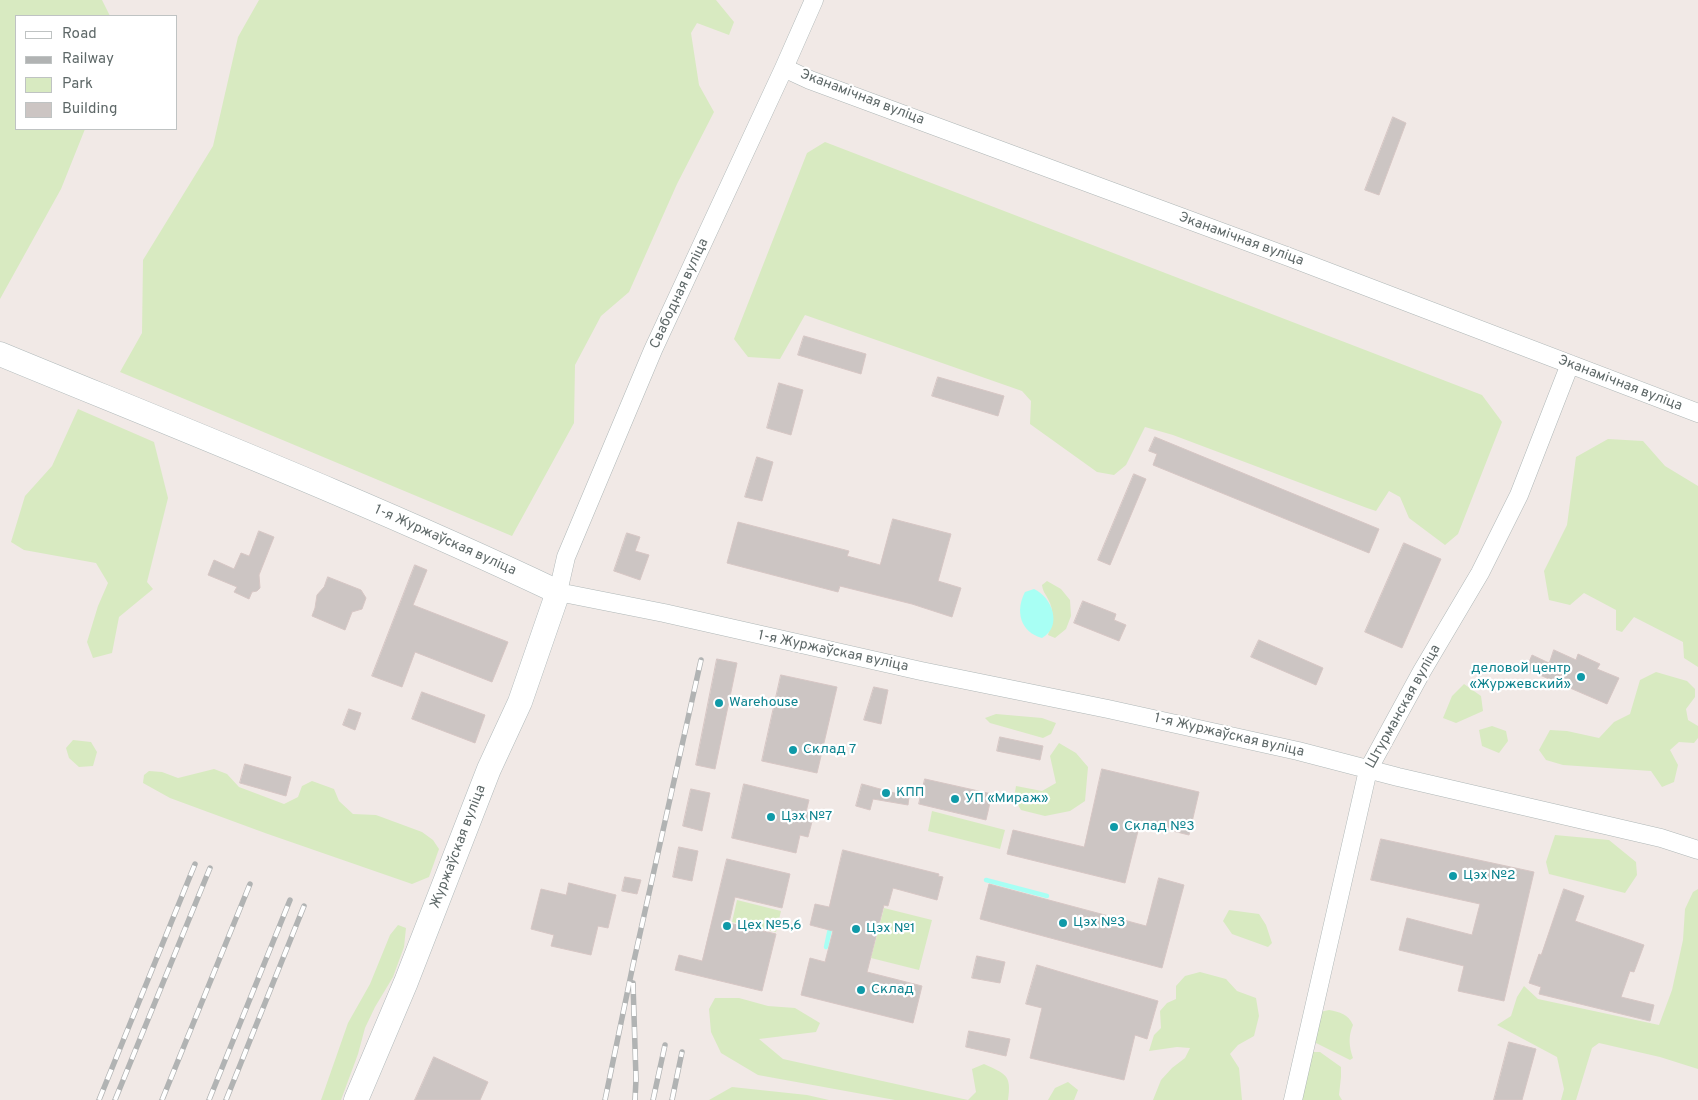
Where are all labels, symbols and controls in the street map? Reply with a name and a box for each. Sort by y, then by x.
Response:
legend [15,15,178,130]
text: Road [62,25,97,44]
text: Railway [62,50,114,69]
street label: Эканамічная вуліца [798,67,926,129]
text: Park [62,75,93,94]
text: Building [62,100,117,119]
street label: Эканамічная вуліца [1176,210,1306,270]
street label: Свабодная вуліца [647,236,713,352]
street label: Эканамічная вуліца [1556,353,1684,415]
street label: 1-я Журжаўская вуліца [372,502,518,580]
street label: 1-я Журжаўская вуліца [756,628,910,676]
street label: Штурманская вуліца [1363,642,1445,772]
place label: деловой центр «Журжевский» [1470,661,1571,694]
marker: деловой центр «Журжевский» [1575,671,1587,683]
place label: Warehouse [729,695,798,711]
marker: Warehouse [713,697,725,709]
street label: 1-я Журжаўская вуліца [1152,711,1306,761]
place label: Склад 7 [803,742,856,758]
marker: Склад 7 [787,744,799,756]
street label: Журжаўская вуліца [428,783,490,911]
place label: КПП [896,785,924,801]
marker: КПП [880,787,892,799]
place label: УП «Мираж» [965,791,1049,807]
marker: УП «Мираж» [949,793,961,805]
place label: Цэх №7 [781,809,832,825]
marker: Цэх №7 [765,811,777,823]
place label: Склад №3 [1124,819,1195,835]
marker: Склад №3 [1108,821,1120,833]
place label: Цэх №2 [1463,868,1516,884]
marker: Цэх №2 [1447,870,1459,882]
place label: Цэх №3 [1073,915,1125,931]
marker: Цэх №3 [1057,917,1069,929]
place label: Цех №5,6 [737,918,802,934]
marker: Цех №5,6 [721,920,733,932]
place label: Цэх №1 [866,921,915,937]
marker: Цэх №1 [850,923,862,935]
place label: Склад [871,982,914,998]
marker: Склад [855,984,867,996]

